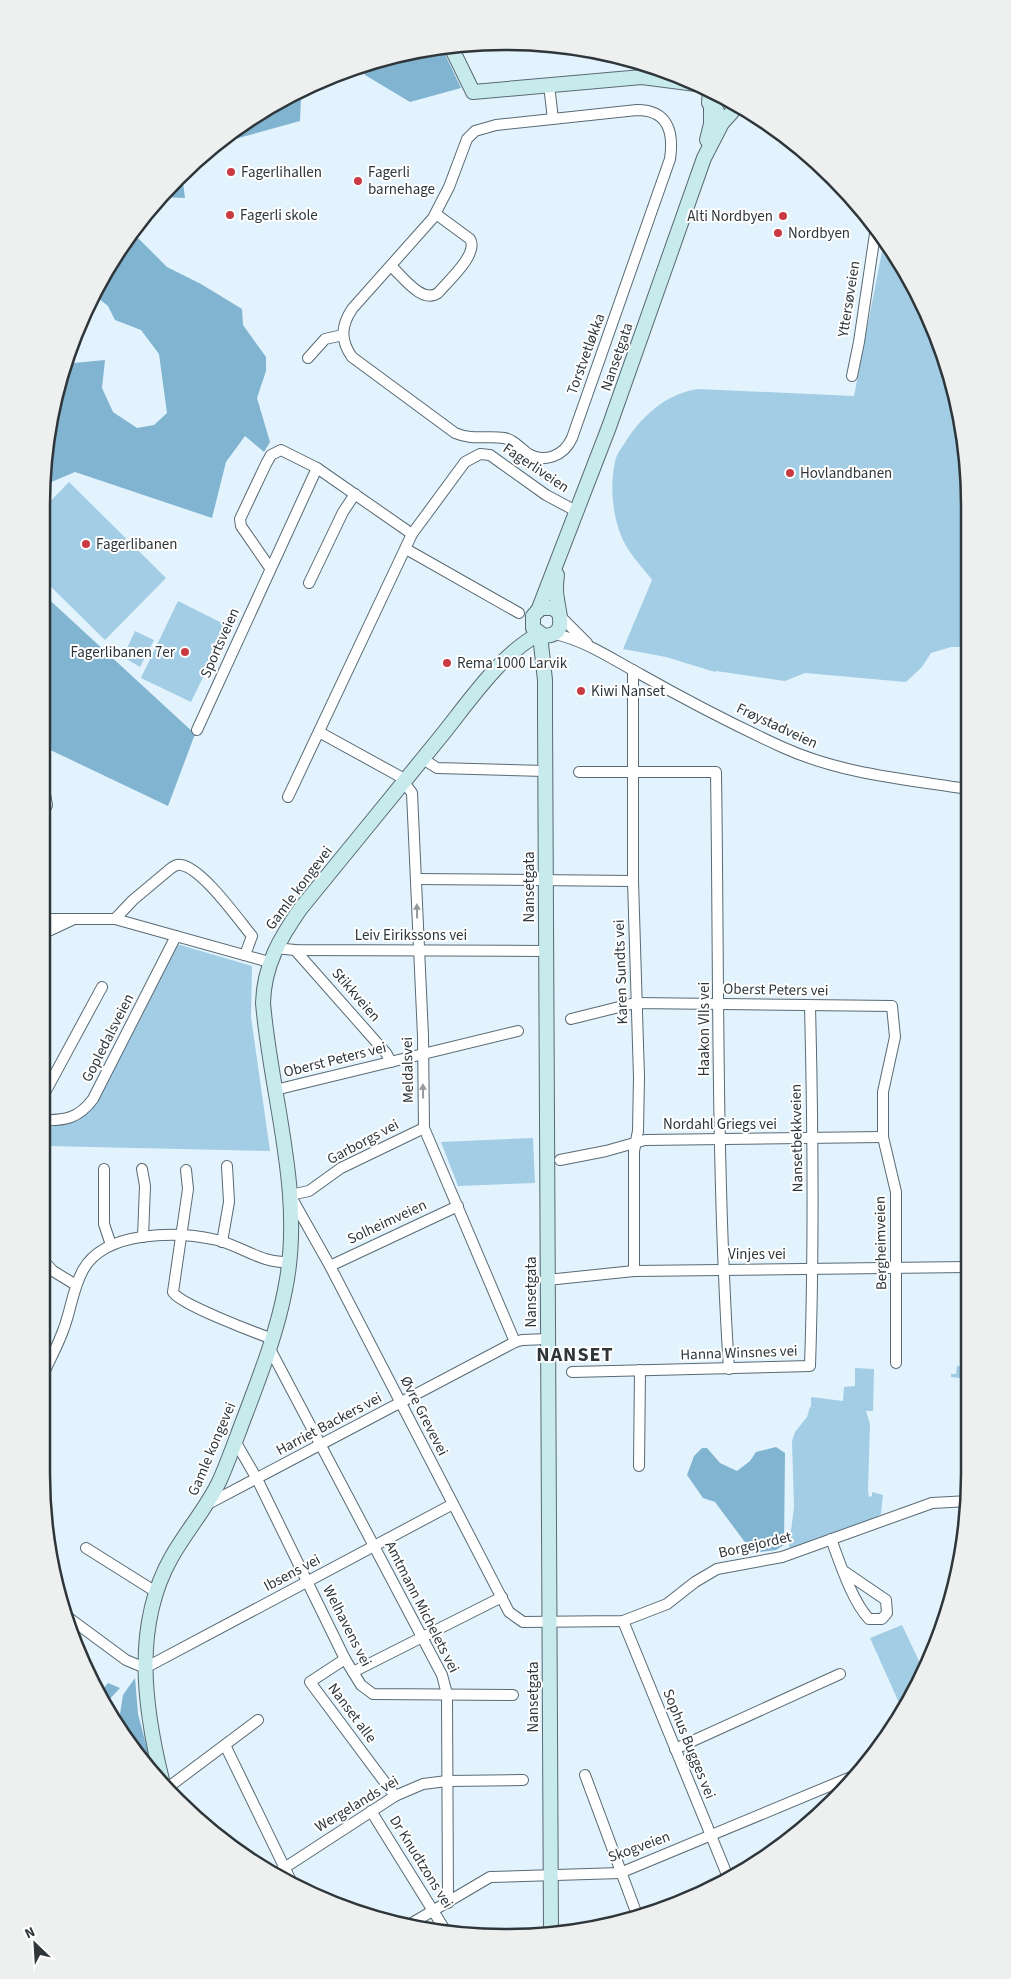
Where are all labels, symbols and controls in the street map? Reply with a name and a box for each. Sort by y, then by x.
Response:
place label: Fagerlihallen [241,162,322,183]
place label: Fagerli barnehage [368,162,435,200]
marker: Fagerlihallen [225,166,237,178]
marker: Fagerli barnehage [352,175,364,187]
place label: Fagerli skole [240,205,318,226]
place label: Alti Nordbyen [687,206,773,227]
marker: Fagerli skole [224,209,236,221]
marker: Alti Nordbyen [777,210,789,222]
place label: Nordbyen [788,223,850,244]
marker: Nordbyen [772,227,784,239]
street label: Yttersøveien [832,259,865,340]
street label: Torstvetløkka [562,311,610,397]
street label: Nansetgata [596,320,638,394]
street label: Fagerliveien [499,438,573,498]
place label: Hovlandbanen [800,463,892,484]
marker: Hovlandbanen [784,467,796,479]
place label: Fagerlibanen [96,534,177,555]
marker: Fagerlibanen [80,538,92,550]
street label: Sportsveien [195,605,245,681]
place label: Fagerlibanen 7er [70,642,176,663]
marker: Fagerlibanen 7er [179,646,191,658]
place label: Rema 1000 Larvik [457,653,568,674]
marker: Rema 1000 Larvik [441,657,453,669]
place label: Kiwi Nanset [591,681,665,702]
marker: Kiwi Nanset [575,685,587,697]
street label: Frøystadveien [733,698,821,754]
street label: Gamle kongevei [261,842,337,934]
street label: Nansetgata [519,852,540,922]
one-way arrow [413,903,421,919]
street label: Karen Sundts vei [609,919,633,1025]
street label: Leiv Eirikssons vei [355,925,467,946]
street label: Stikkveien [327,964,385,1026]
street label: Oberst Peters vei [723,979,829,1001]
street label: Haakon VIIs vei [694,982,715,1076]
street label: Gopledalsveien [77,990,139,1086]
street label: Oberst Peters vei [281,1037,389,1083]
street label: Meldalsvei [397,1037,419,1103]
one-way arrow [419,1082,427,1098]
street label: Nansetbekkveien [786,1084,808,1192]
street label: Garborgs vei [323,1114,403,1170]
street label: Nordahl Griegs vei [663,1114,777,1135]
street label: Solheimveien [344,1194,430,1250]
street label: Bergheimveien [870,1196,892,1290]
street label: Vinjes vei [728,1244,786,1265]
street label: Nansetgata [521,1257,542,1327]
street label: Hanna Winsnes vei [680,1340,798,1366]
district label: NANSET [536,1341,614,1369]
street label: Øvre Grevevei [395,1373,453,1459]
street label: Harriet Backers vei [272,1387,386,1461]
street label: Gamle kongevei [183,1399,241,1499]
street label: Borgejordet [716,1526,794,1564]
street label: Amtmann Michelets vei [380,1537,464,1677]
street label: Ibsens vei [260,1549,324,1597]
street label: Welhavens vei [317,1582,377,1670]
street label: Nansetgata [523,1662,544,1732]
street label: Nanset alle [323,1679,381,1747]
street label: Sophus Bugges vei [657,1686,721,1802]
street label: Wergelands vei [311,1771,403,1837]
street label: Dr Knudtzons vei [384,1812,458,1912]
street label: Skogveien [605,1826,673,1868]
north arrow [10,1919,60,1969]
text: N [21,1922,38,1944]

